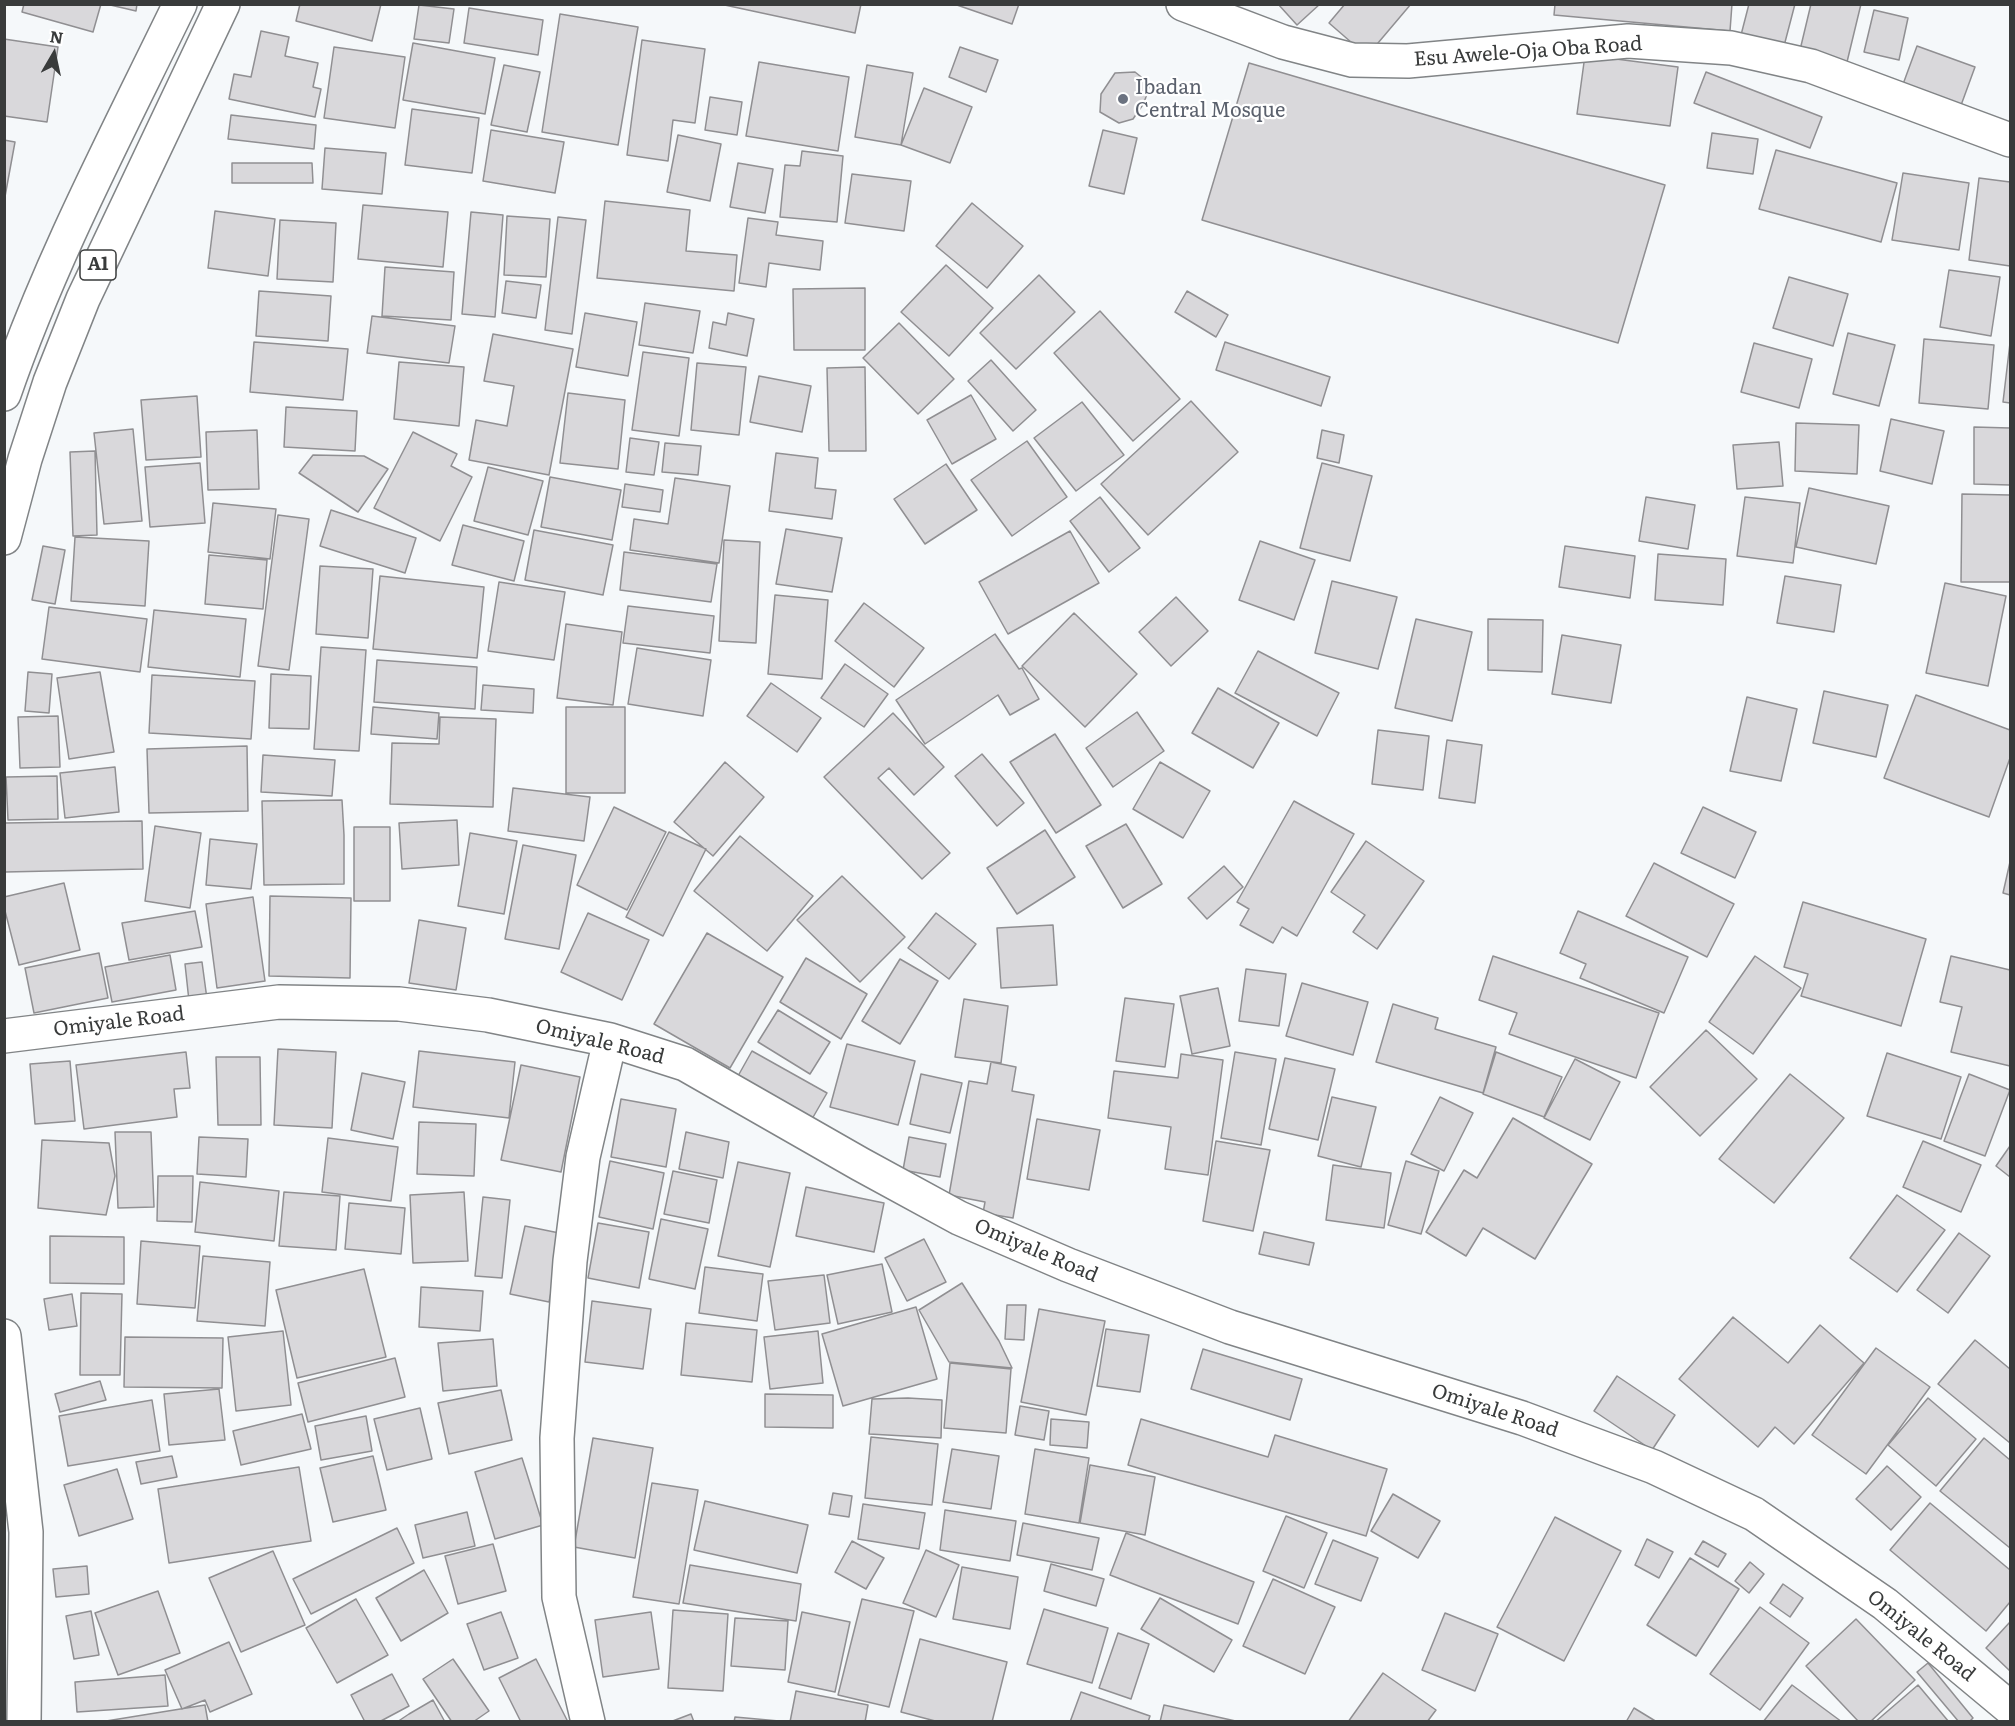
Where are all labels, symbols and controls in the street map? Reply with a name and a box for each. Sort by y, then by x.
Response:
text: N [48,23,65,49]
north arrow [24,24,84,84]
street label: Esu Awele-Oja Oba Road [1413,32,1643,72]
place label: Ibadan Central Mosque [1135,76,1285,123]
marker: Ibadan Central Mosque [1116,92,1130,106]
road number: A1 [80,250,116,280]
street label: Omiyale Road [52,1002,186,1042]
street label: Omiyale Road [533,1014,667,1070]
street label: Omiyale Road [971,1214,1101,1288]
street label: Omiyale Road [1428,1379,1562,1443]
street label: Omiyale Road [1862,1585,1980,1687]

